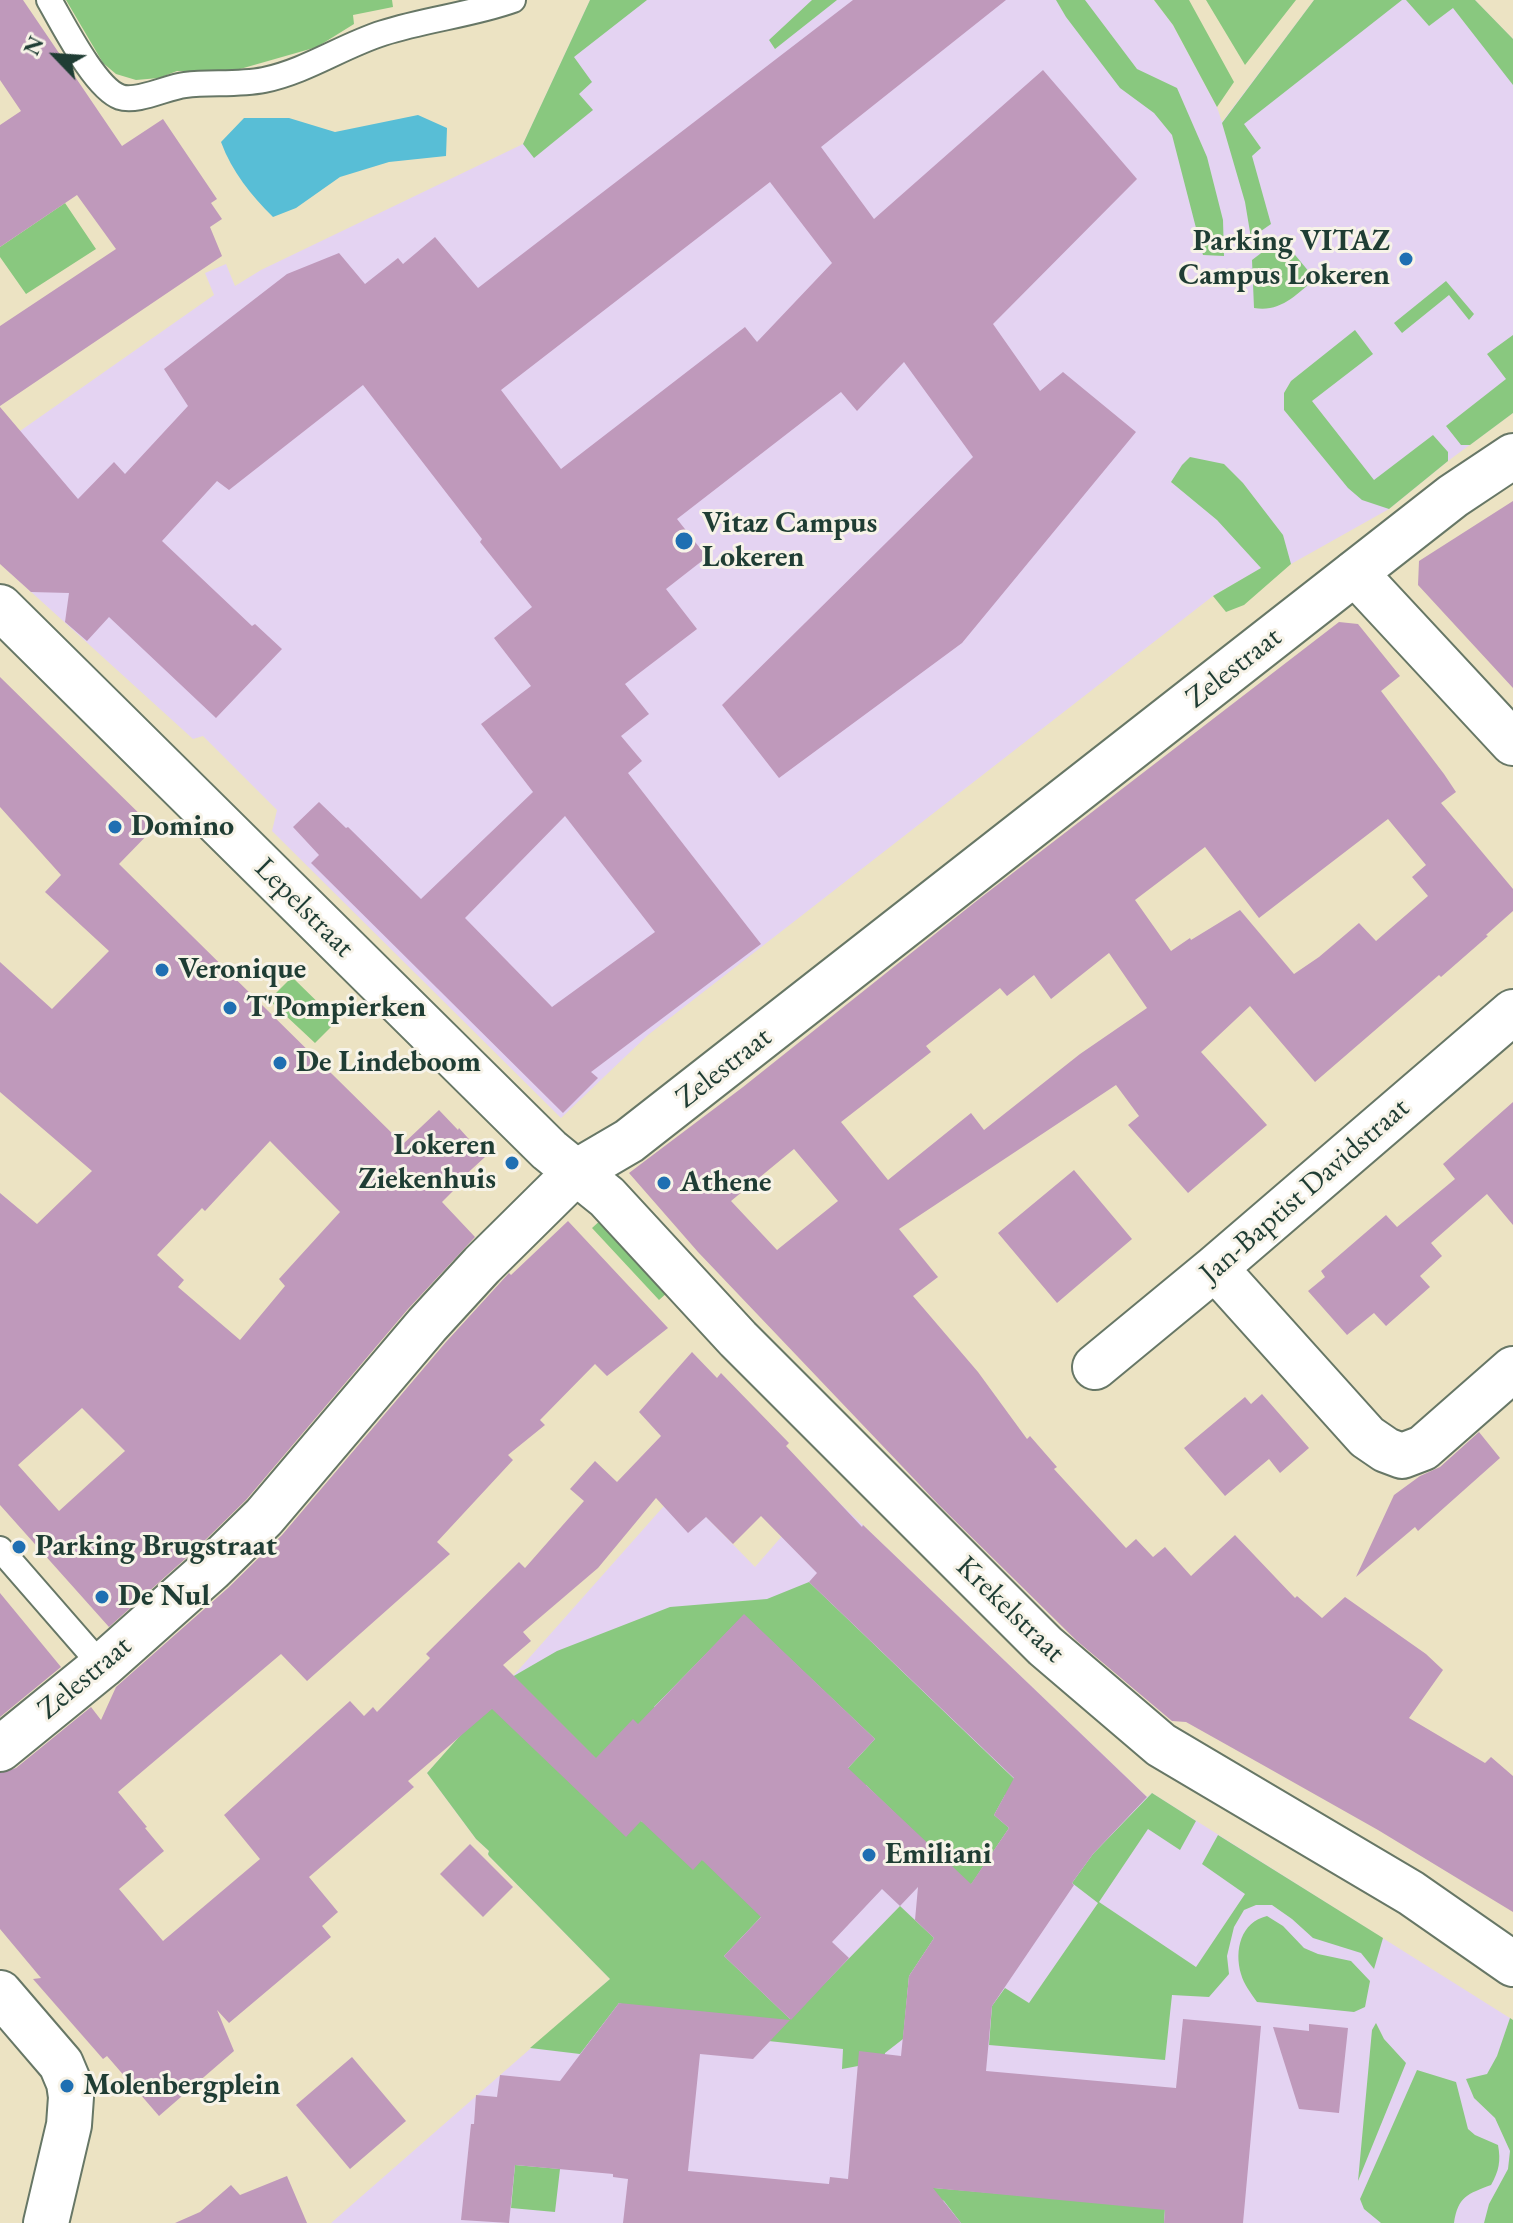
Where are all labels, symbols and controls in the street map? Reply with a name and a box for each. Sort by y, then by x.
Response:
north arrow [16,16,96,96]
text: N [17,31,51,60]
place label: Parking VITAZ Campus Lokeren [1178,224,1390,294]
marker: Parking VITAZ Campus Lokeren [1397,250,1415,268]
place label: Vitaz Campus Lokeren [702,506,877,576]
marker: Vitaz Campus Lokeren [673,530,695,552]
street label: Zelestraat [1179,620,1289,716]
place label: Domino [131,809,234,845]
marker: Domino [106,818,124,836]
street label: Lepelstraat [247,851,361,965]
place label: Veronique [178,952,306,988]
marker: Veronique [153,961,171,979]
place label: T'Pompierken [246,990,426,1026]
marker: T'Pompierken [221,999,239,1017]
street label: Zelestraat [669,1020,779,1116]
place label: De Lindeboom [296,1045,481,1081]
marker: De Lindeboom [271,1054,289,1072]
street label: Jan-Baptist Davidstraat [1193,1090,1417,1292]
place label: Lokeren Ziekenhuis [359,1128,496,1198]
marker: Lokeren Ziekenhuis [503,1154,521,1172]
place label: Athene [680,1165,772,1201]
marker: Athene [655,1174,673,1192]
place label: Parking Brugstraat [35,1529,277,1565]
marker: Parking Brugstraat [10,1538,28,1556]
street label: Krekelstraat [948,1549,1072,1671]
place label: De Nul [118,1579,210,1615]
marker: De Nul [93,1588,111,1606]
street label: Zelestraat [31,1628,139,1728]
place label: Emiliani [885,1837,992,1873]
marker: Emiliani [860,1846,878,1864]
place label: Molenbergplein [83,2068,280,2104]
marker: Molenbergplein [58,2077,76,2095]

